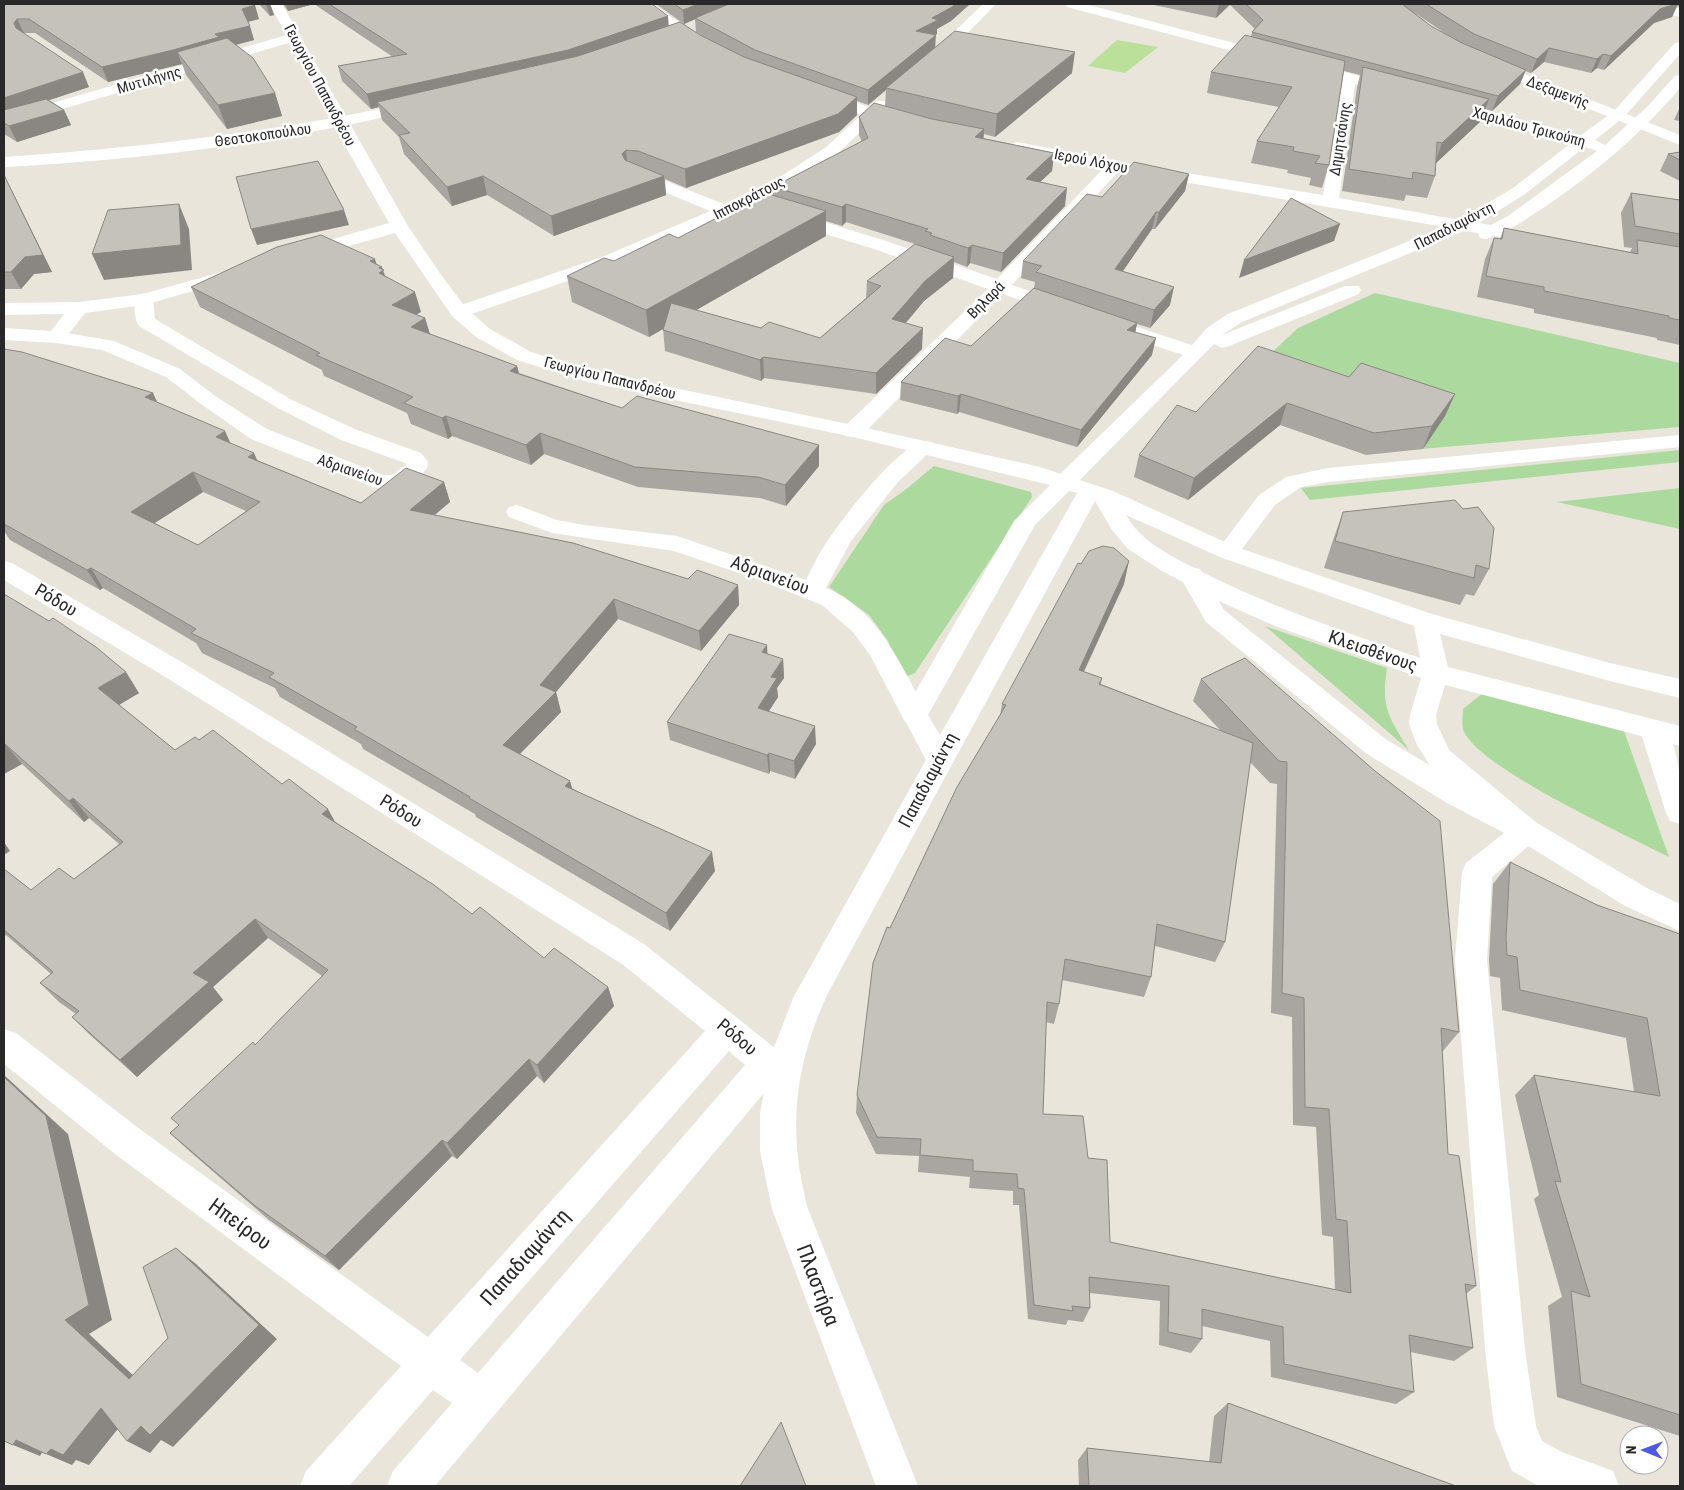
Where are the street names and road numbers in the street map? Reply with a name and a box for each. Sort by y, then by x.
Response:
street label: Γεωργίου Παπανδρέου [280,21,360,149]
street label: Μυτιλήνης [115,62,183,98]
street label: Δεξαμενής [1524,72,1592,112]
street label: Δημητσάνης [1325,101,1355,177]
street label: Χαριλάου Τρικούπη [1470,103,1588,151]
street label: Θεοτοκοπούλου [214,119,312,151]
street label: Ιερού Λόχου [1053,145,1129,177]
street label: Ιπποκράτους [710,172,788,224]
street label: Παπαδιαμάντη [1411,198,1497,254]
street label: Βηλαρά [964,277,1009,322]
street label: Γεωργίου Παπανδρέου [542,353,678,403]
street label: Αδριανείου [315,450,385,490]
street label: Αδριανείου [728,551,812,598]
street label: Ρόδου [31,579,81,620]
street label: Κλεισθένους [1326,626,1420,676]
street label: Παπαδιαμάντη [894,729,961,831]
street label: Ρόδου [376,790,426,832]
street label: Ρόδου [713,1014,762,1059]
street label: Ηπείρου [204,1193,276,1255]
street label: Παπαδιαμάντη [475,1204,575,1310]
street label: Πλαστήρα [792,1241,845,1330]

